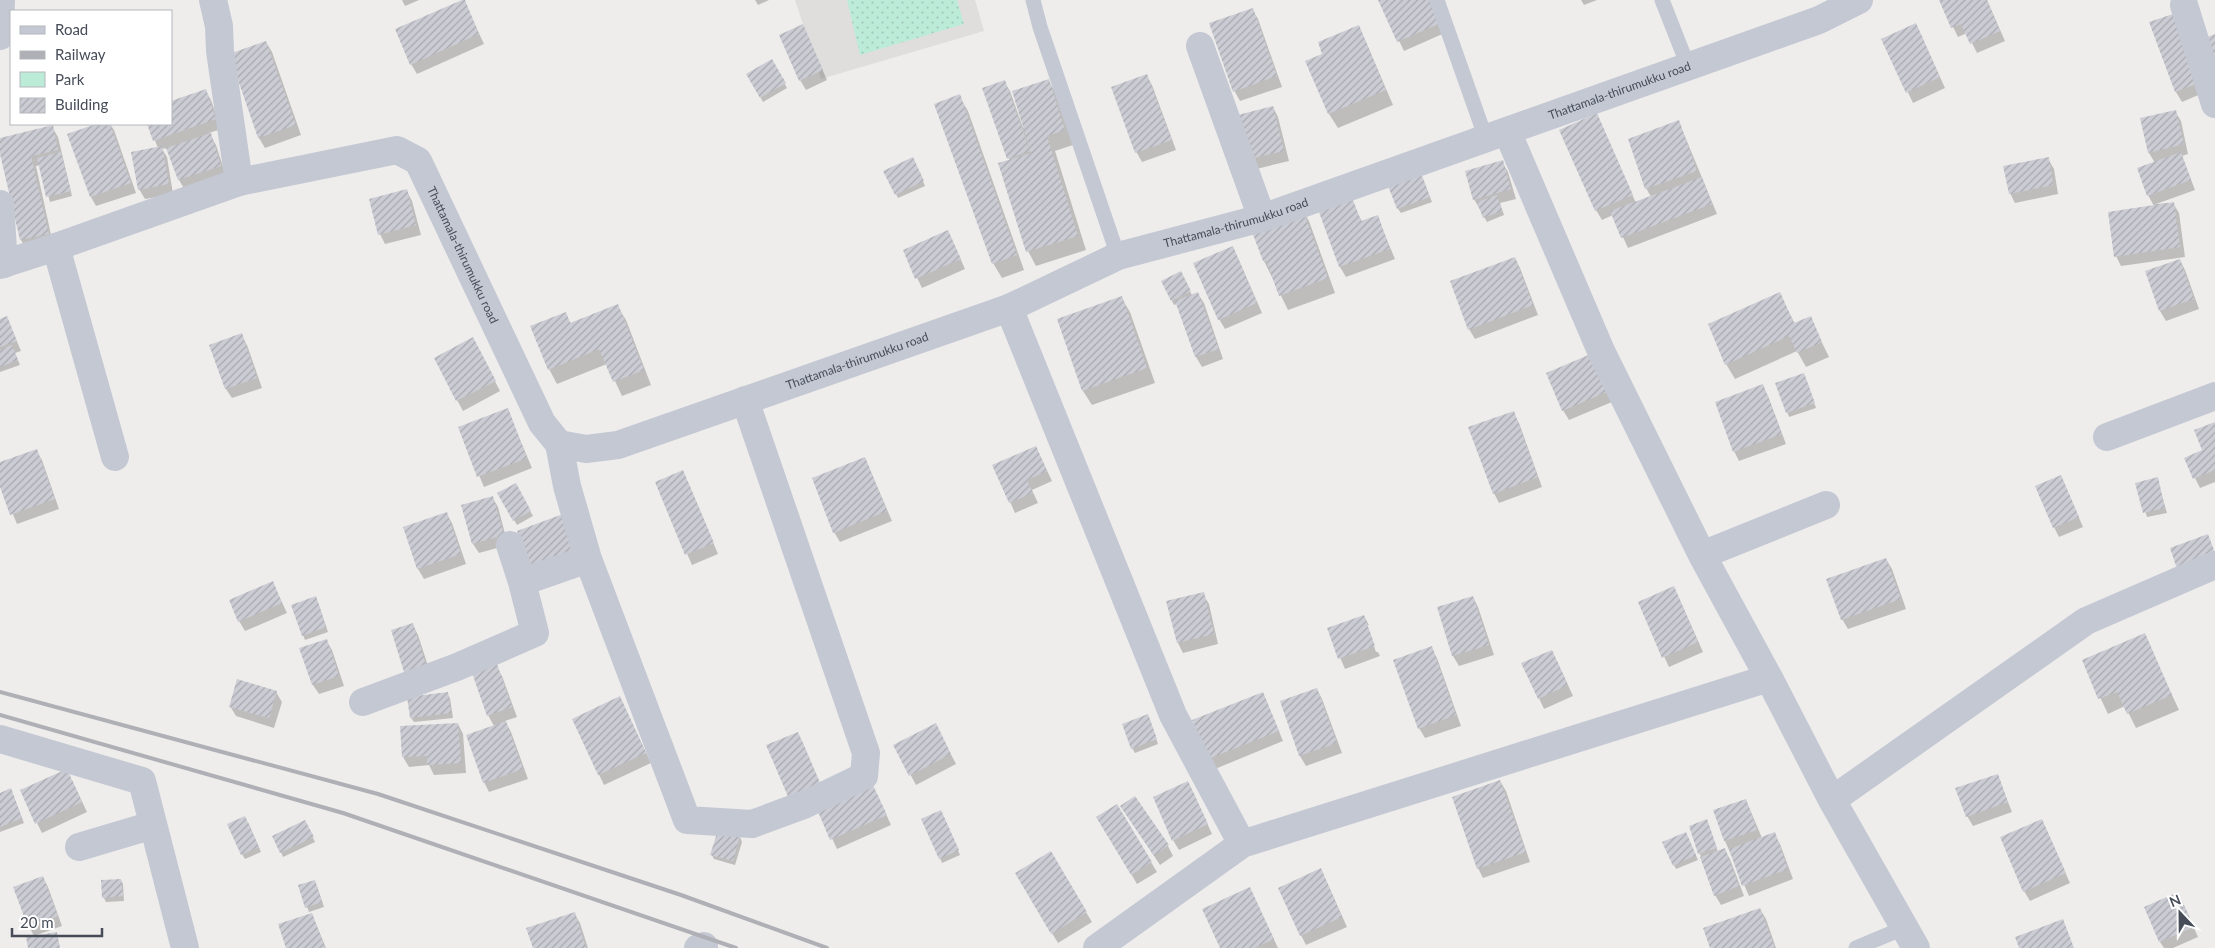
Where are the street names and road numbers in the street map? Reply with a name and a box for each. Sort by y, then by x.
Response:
street label: Thattamala-thirumukku road [1546,58,1693,123]
street label: Thattamala-thirumukku road [424,184,502,326]
street label: Thattamala-thirumukku road [1162,194,1310,251]
street label: Thattamala-thirumukku road [784,329,930,393]

